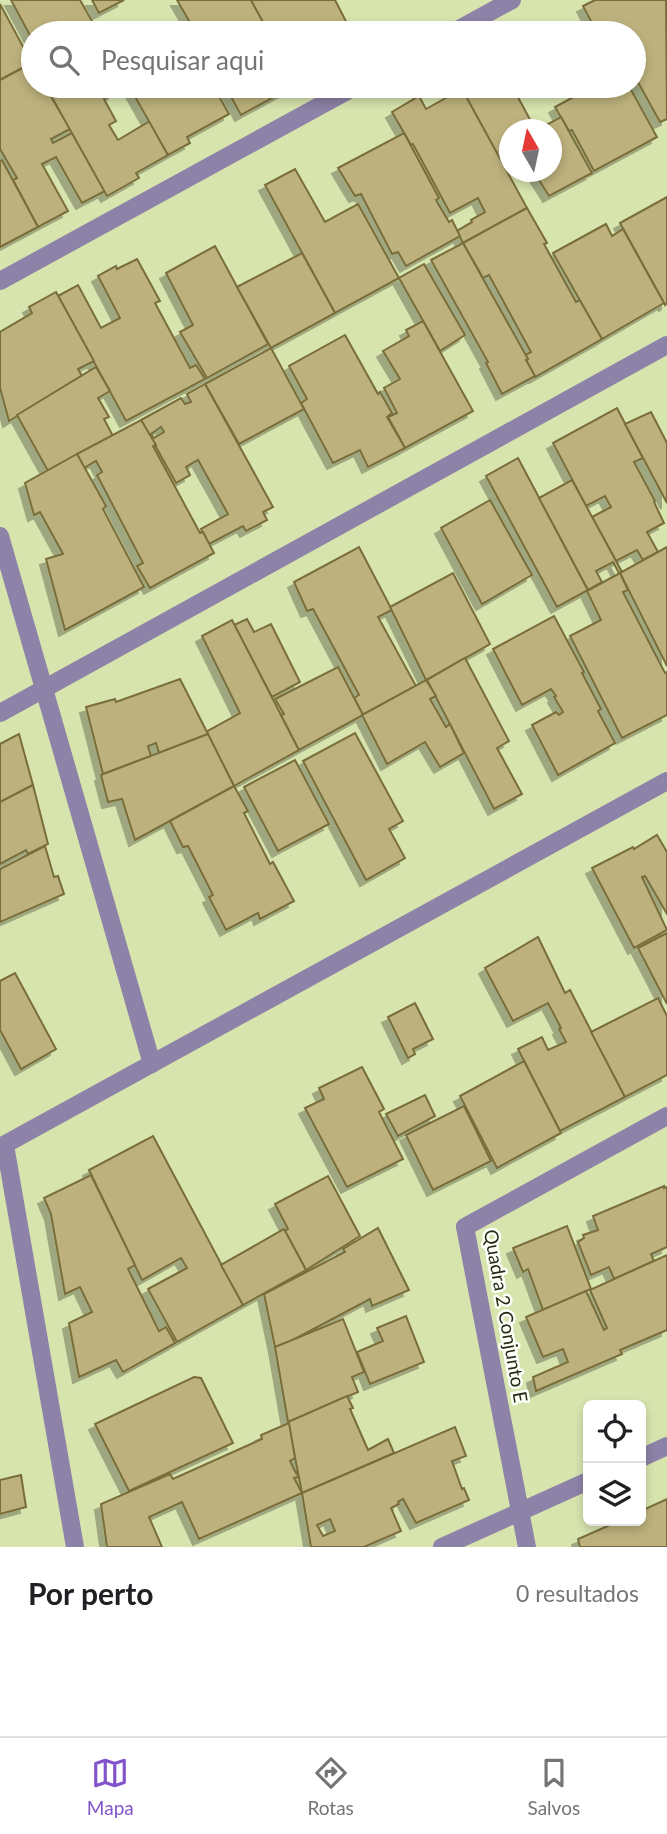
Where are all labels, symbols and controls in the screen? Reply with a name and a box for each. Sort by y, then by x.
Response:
search box [21,21,646,98]
icon: search [45,41,83,79]
text: Pesquisar aqui [101,44,264,76]
north arrow [499,119,562,182]
street label: Quadra 2 Conjunto E [480,1227,533,1404]
map controls [583,1400,646,1526]
button: locate [583,1400,646,1463]
button: layers [583,1463,646,1526]
text: Por perto [28,1575,153,1611]
text: 0 resultados [516,1579,639,1607]
tab: Mapa [87,1754,134,1819]
tab: Rotas [307,1754,354,1819]
tab: Salvos [528,1754,580,1819]

